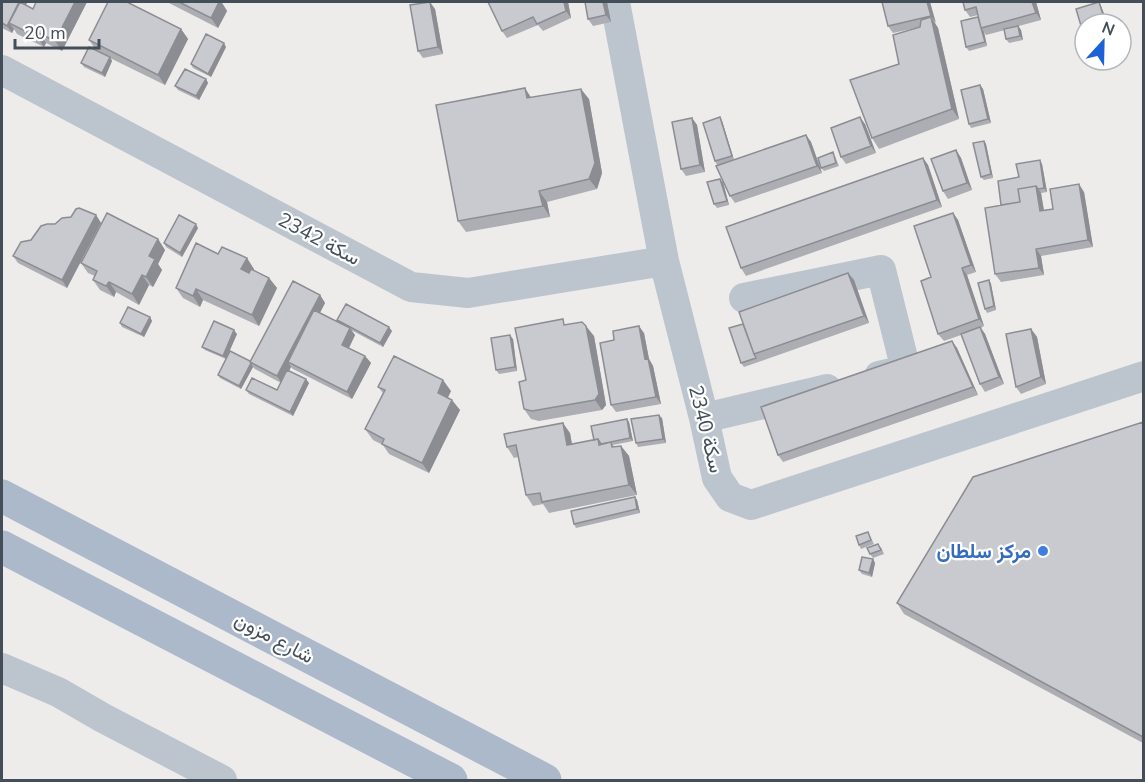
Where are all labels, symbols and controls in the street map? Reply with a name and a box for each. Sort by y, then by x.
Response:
scale bar [15,12,99,50]
north arrow [1073,12,1133,72]
text: N [1099,17,1118,41]
text: 20 m [24,21,66,45]
street label: سكة 2342 [273,206,365,272]
street label: سكة 2340 [682,382,730,476]
place label: مركز سلطان [936,538,1031,565]
marker: مركز سلطان [1036,544,1050,558]
street label: شارع مزون [230,606,318,670]

